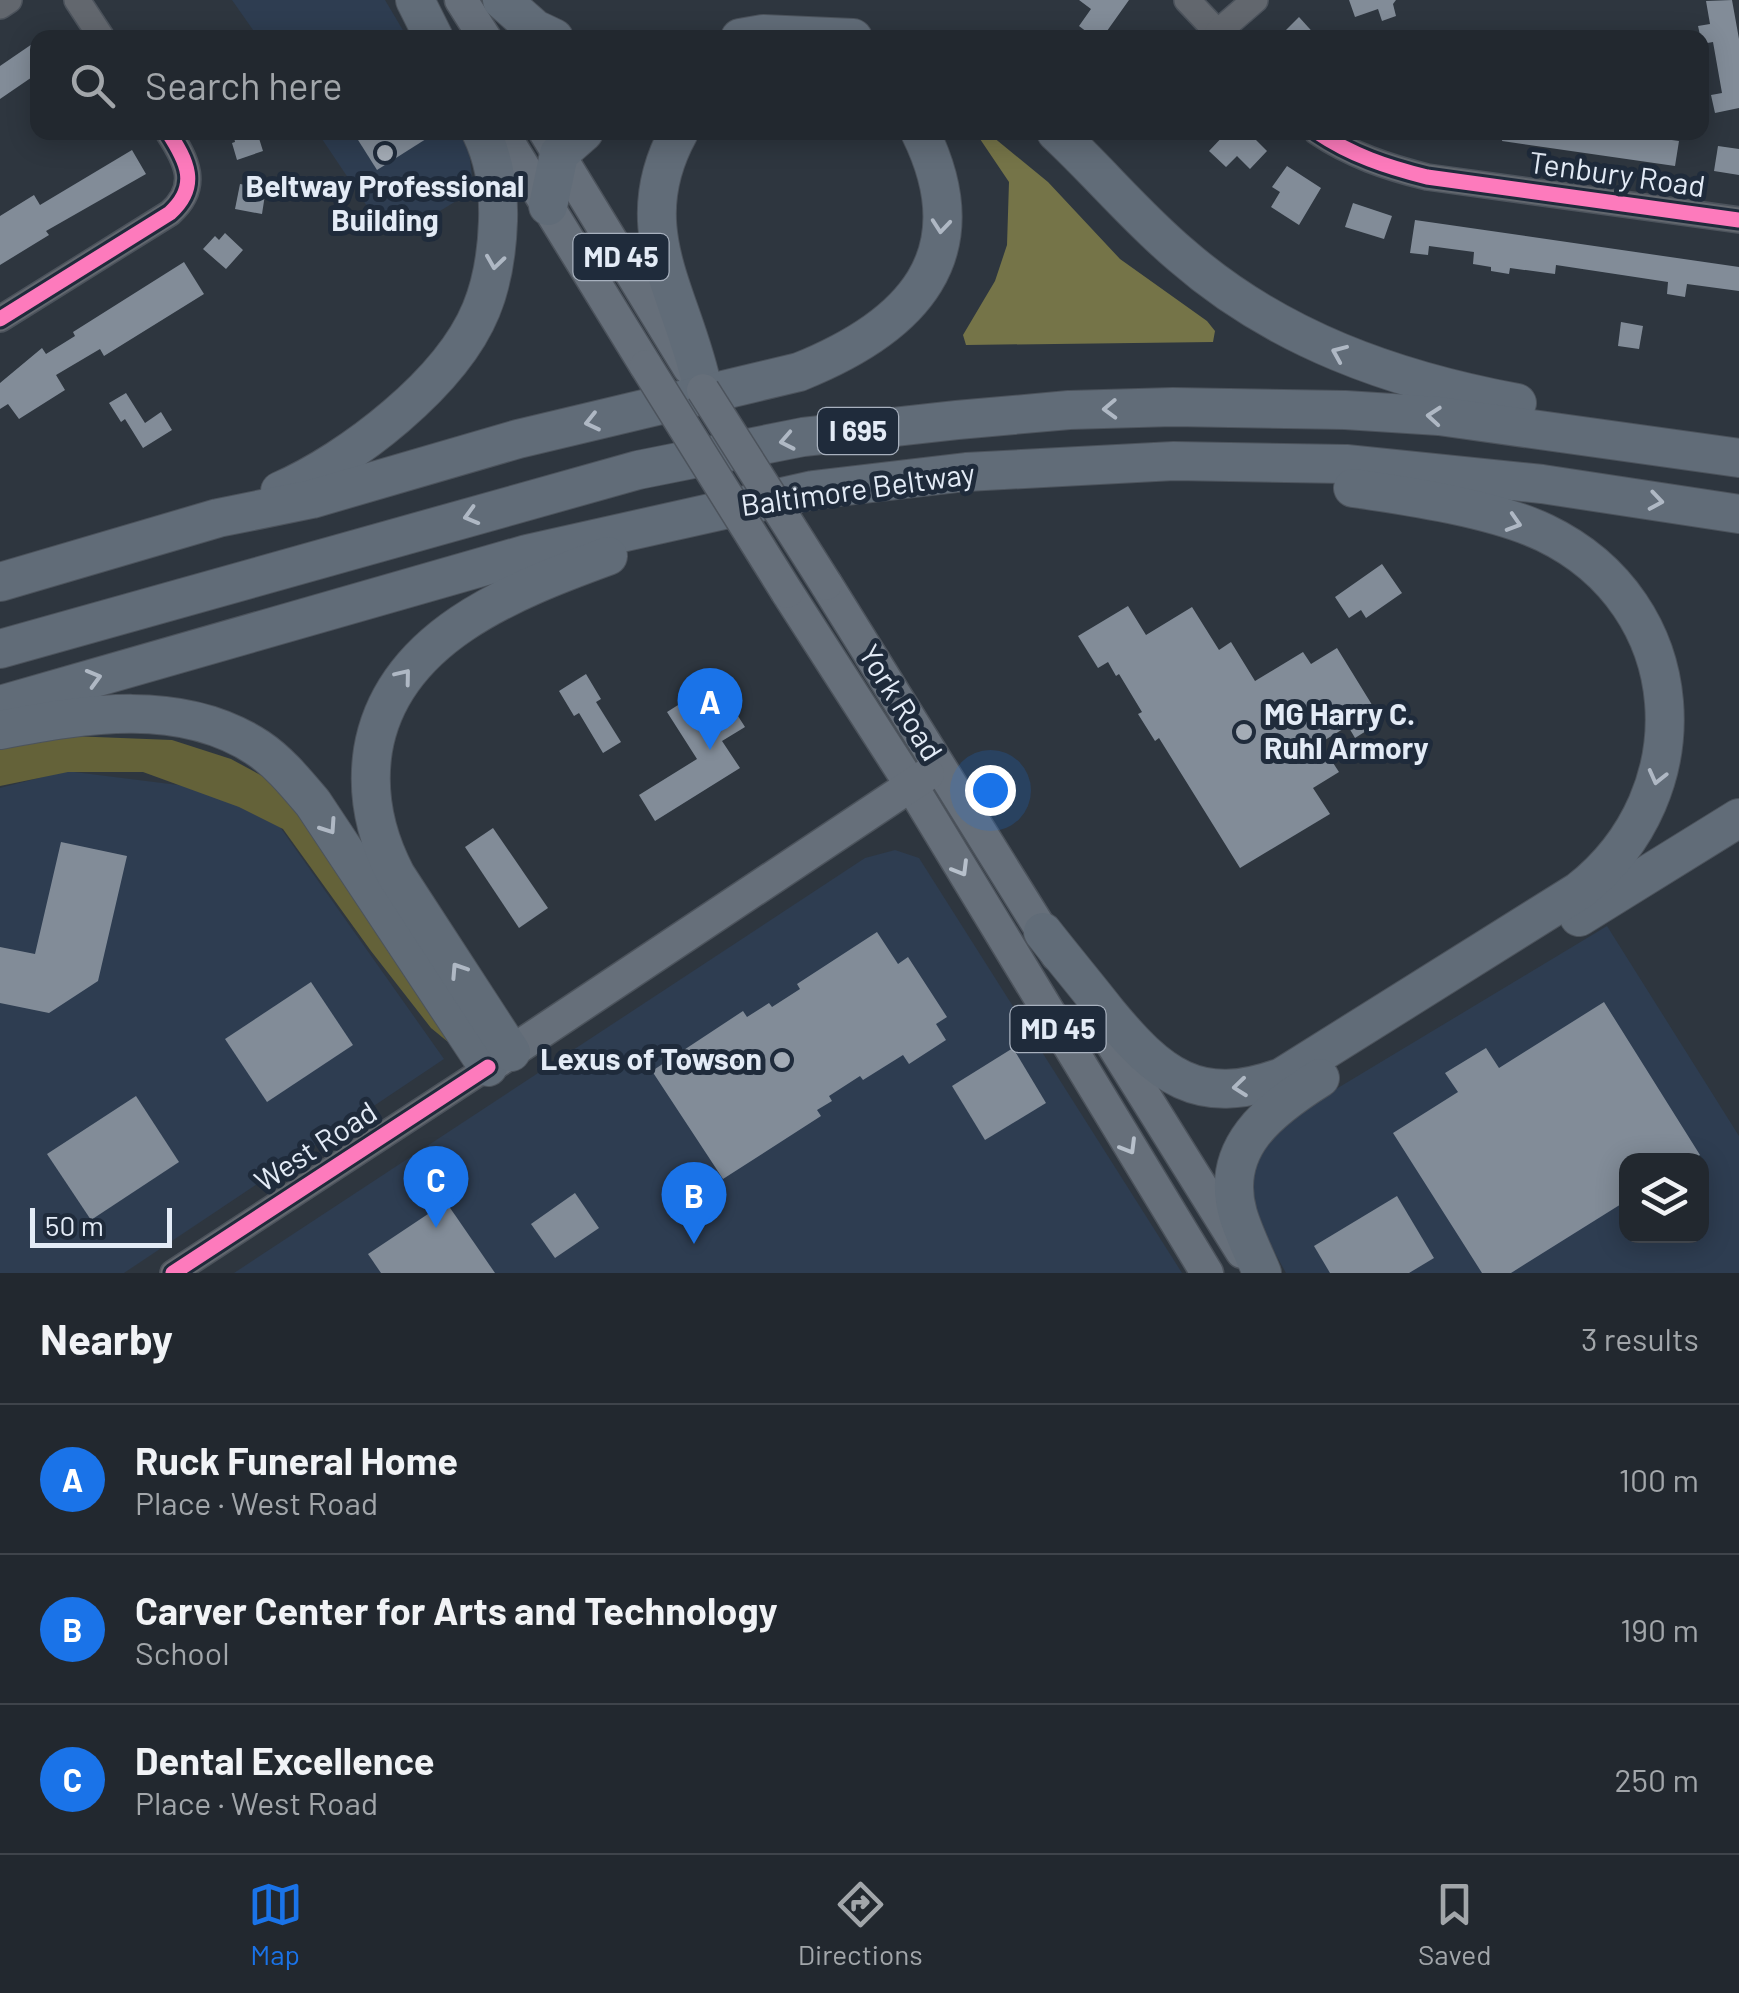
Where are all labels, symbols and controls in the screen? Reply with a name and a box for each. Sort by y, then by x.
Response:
search box [30,30,1709,140]
icon: search [65,58,120,113]
text: Search here [145,62,343,108]
marker: Beltway Professional Building [374,142,396,164]
street label: Tenbury Road [1527,143,1708,203]
place label: Beltway Professional Building [246,167,524,237]
one-way arrow [930,218,952,234]
road number: MD 45 [574,234,668,280]
one-way arrow [485,254,506,270]
one-way arrow [1331,345,1349,365]
one-way arrow [1101,398,1117,419]
one-way arrow [1426,406,1442,428]
road number: I 695 [818,408,898,454]
one-way arrow [584,410,601,431]
one-way arrow [778,429,795,450]
street label: Baltimore Beltway [738,454,977,522]
one-way arrow [1648,490,1664,511]
one-way arrow [463,504,480,525]
one-way arrow [1505,511,1522,532]
street label: York Road [852,637,951,767]
pin: A [678,668,742,750]
one-way arrow [85,669,102,690]
one-way arrow [393,670,410,688]
place label: MG Harry C. Ruhl Armory [1264,695,1429,765]
marker: MG Harry C. Ruhl Armory [1233,721,1255,743]
your location [965,765,1016,816]
one-way arrow [1647,768,1668,786]
one-way arrow [317,815,335,834]
one-way arrow [949,858,968,876]
one-way arrow [451,963,470,981]
road number: MD 45 [1010,1006,1106,1052]
place label: Lexus of Towson [540,1040,762,1076]
marker: Lexus of Towson [771,1049,793,1071]
one-way arrow [1231,1076,1247,1097]
street label: West Road [247,1093,383,1198]
one-way arrow [1117,1136,1136,1154]
pin: C [404,1146,468,1228]
map controls [1619,1153,1709,1243]
button: layers [1619,1153,1709,1243]
pin: B [662,1162,726,1244]
scale bar [30,1203,172,1248]
text: 50 m [45,1208,104,1242]
text: Nearby [40,1313,173,1363]
text: 3 results [1581,1319,1699,1357]
text: Ruck Funeral Home [135,1437,458,1483]
text: A [62,1460,83,1498]
text: 100 m [1619,1460,1699,1498]
text: Place · West Road [135,1483,378,1521]
text: Carver Center for Arts and Technology [135,1587,778,1633]
text: B [63,1610,82,1648]
text: 190 m [1620,1610,1699,1648]
text: School [135,1633,230,1671]
text: Dental Excellence [135,1737,434,1783]
text: C [63,1760,82,1798]
text: 250 m [1614,1760,1699,1798]
text: Place · West Road [135,1783,378,1821]
tab: Map [248,1877,303,1971]
tab: Directions [798,1877,923,1971]
tab: Saved [1418,1877,1491,1971]

